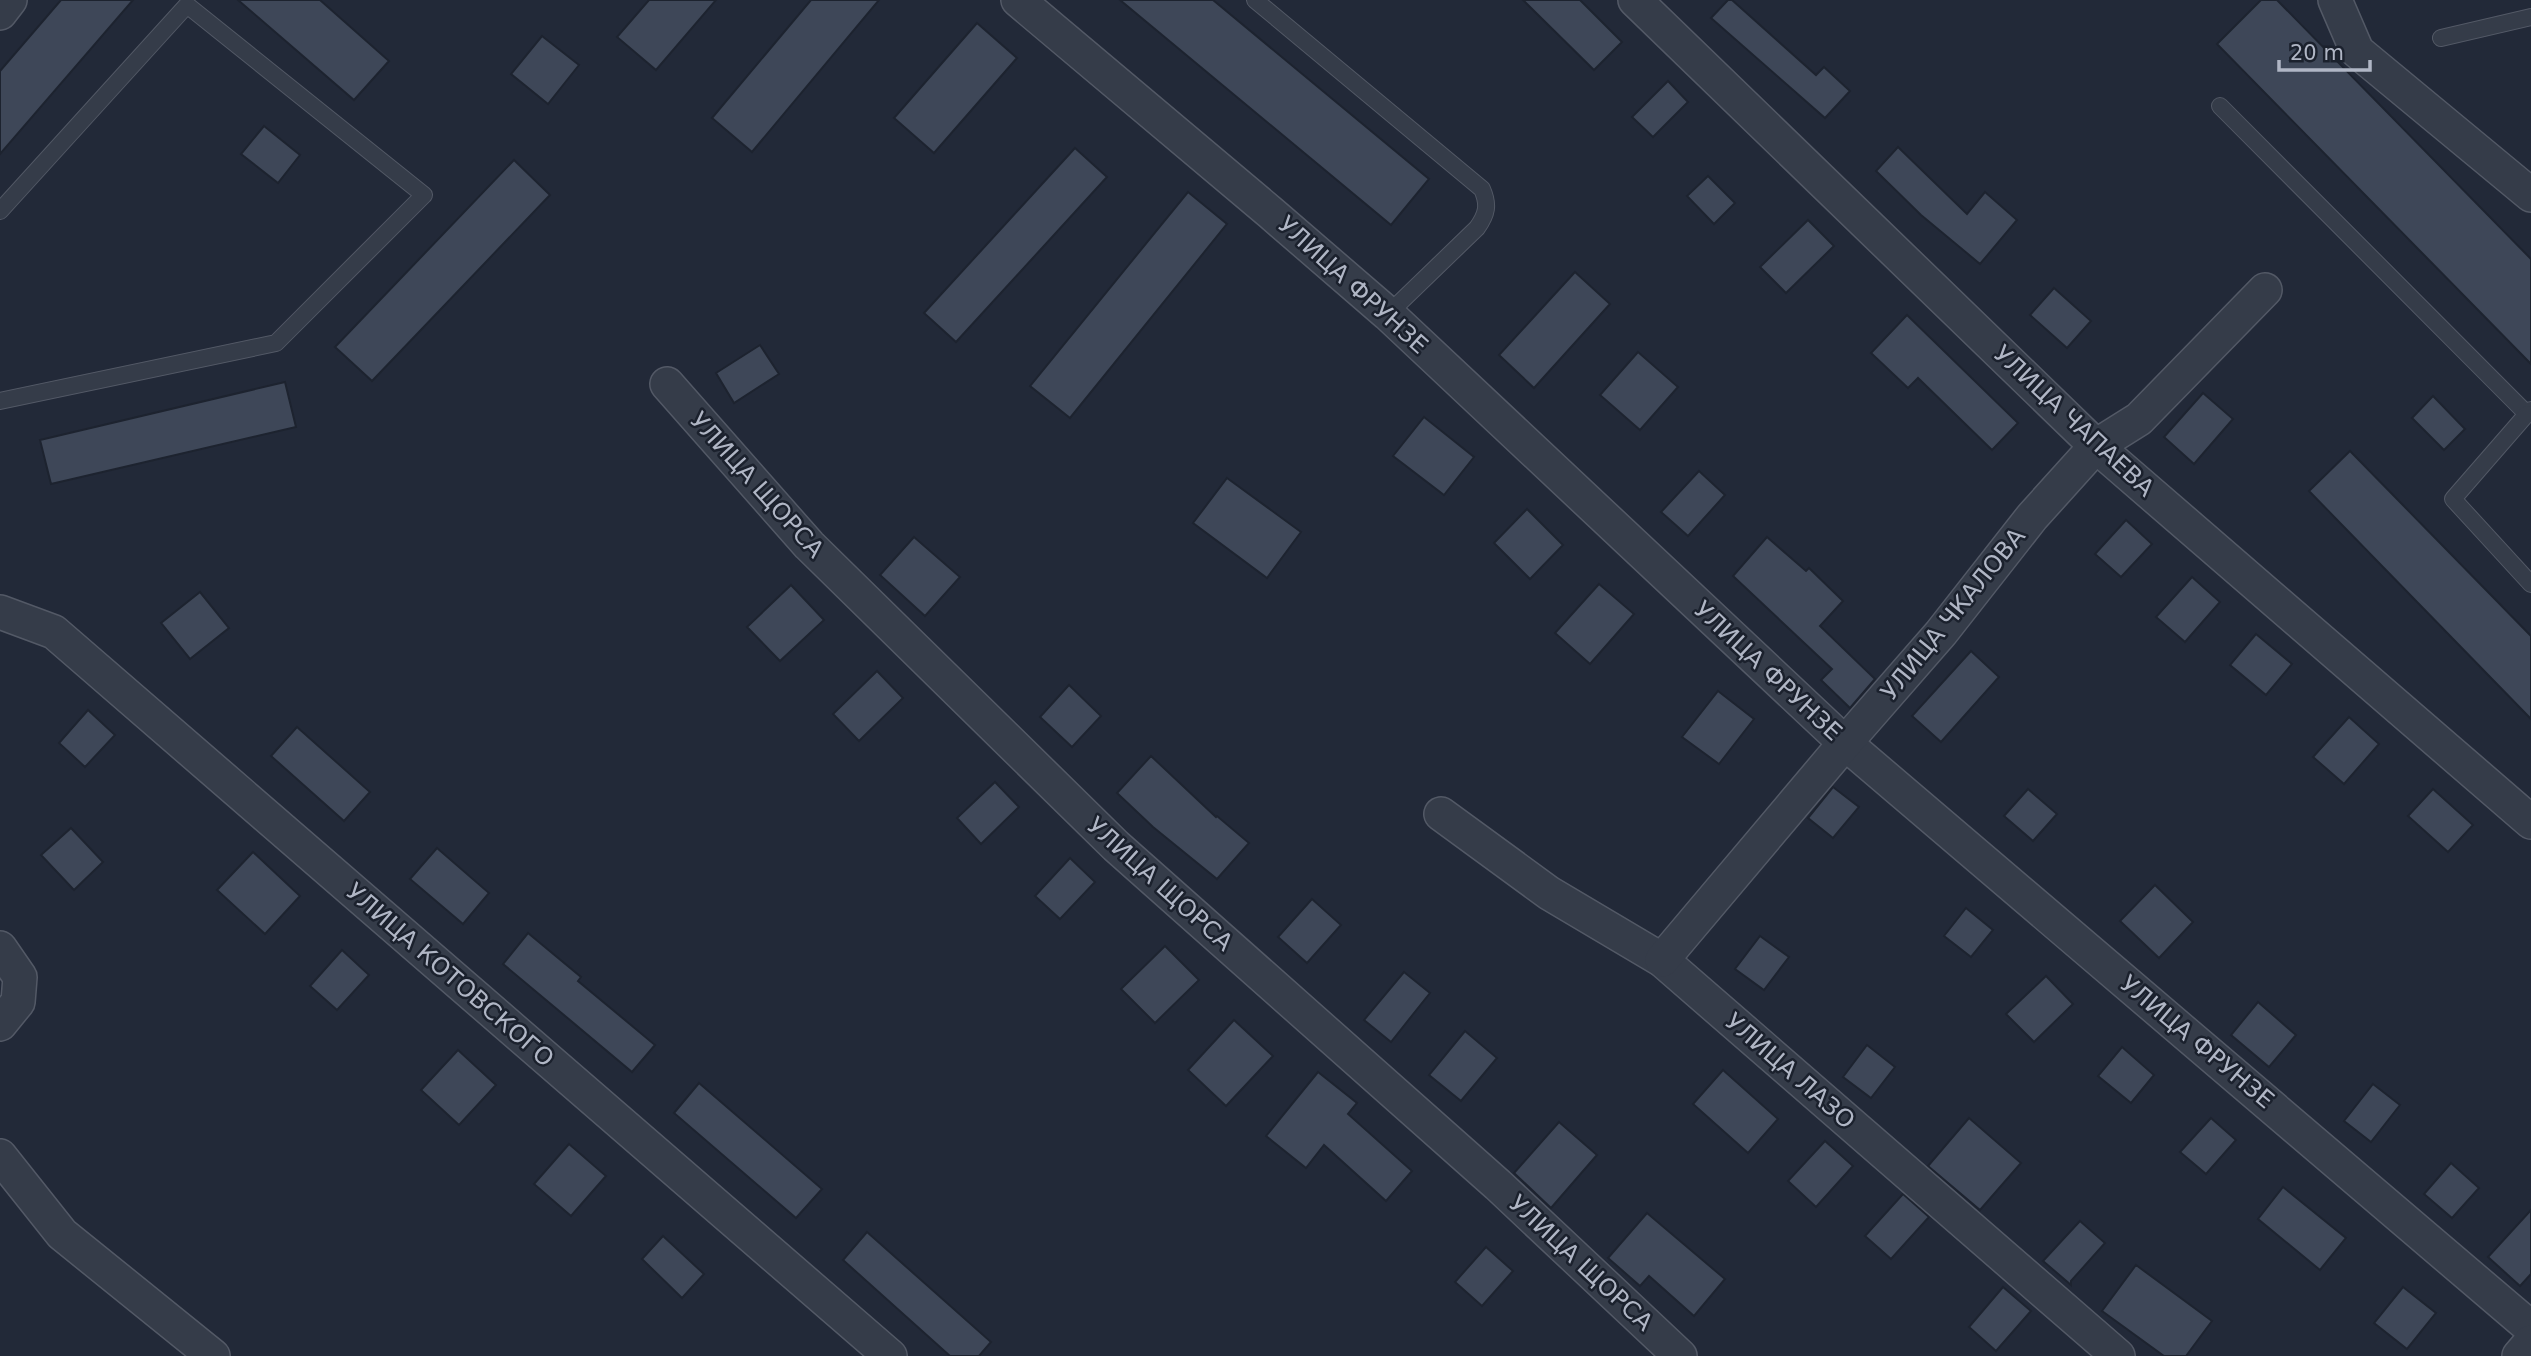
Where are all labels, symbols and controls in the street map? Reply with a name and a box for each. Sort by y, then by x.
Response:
scale bar [2279,28,2370,72]
text: 20 m [2290,41,2344,65]
street label: УЛИЦА ФРУНЗЕ [1272,210,1434,360]
street label: УЛИЦА ЧАПАЕВА [1988,340,2160,503]
street label: УЛИЦА ЩОРСА [684,406,830,564]
street label: УЛИЦА ЧКАЛОВА [1875,522,2031,706]
street label: УЛИЦА ФРУНЗЕ [1688,595,1848,747]
street label: УЛИЦА ЩОРСА [1081,811,1239,957]
street label: УЛИЦА КОТОВСКОГО [341,877,559,1073]
street label: УЛИЦА ФРУНЗЕ [2115,970,2279,1114]
street label: УЛИЦА ЛАЗО [1720,1007,1860,1135]
street label: УЛИЦА ЩОРСА [1503,1189,1659,1337]

